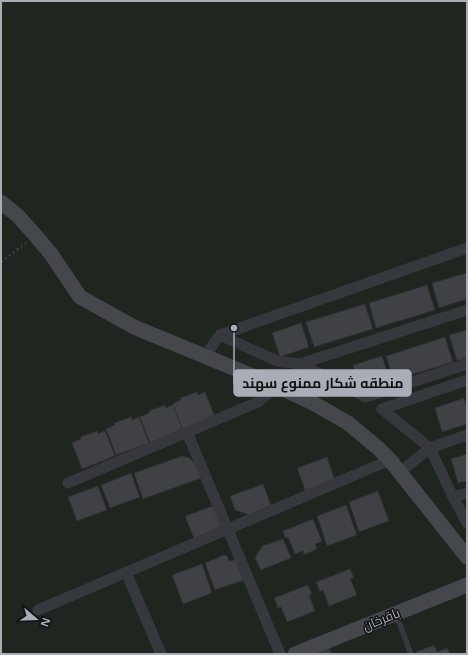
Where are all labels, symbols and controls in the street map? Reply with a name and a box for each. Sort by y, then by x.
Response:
callout: منطقه شکار ممنوع سهند [234,370,411,396]
text: منطقه شکار ممنوع سهند [242,373,404,393]
north arrow [16,599,56,639]
street label: باقرخان [360,603,402,635]
text: N [37,616,54,629]

